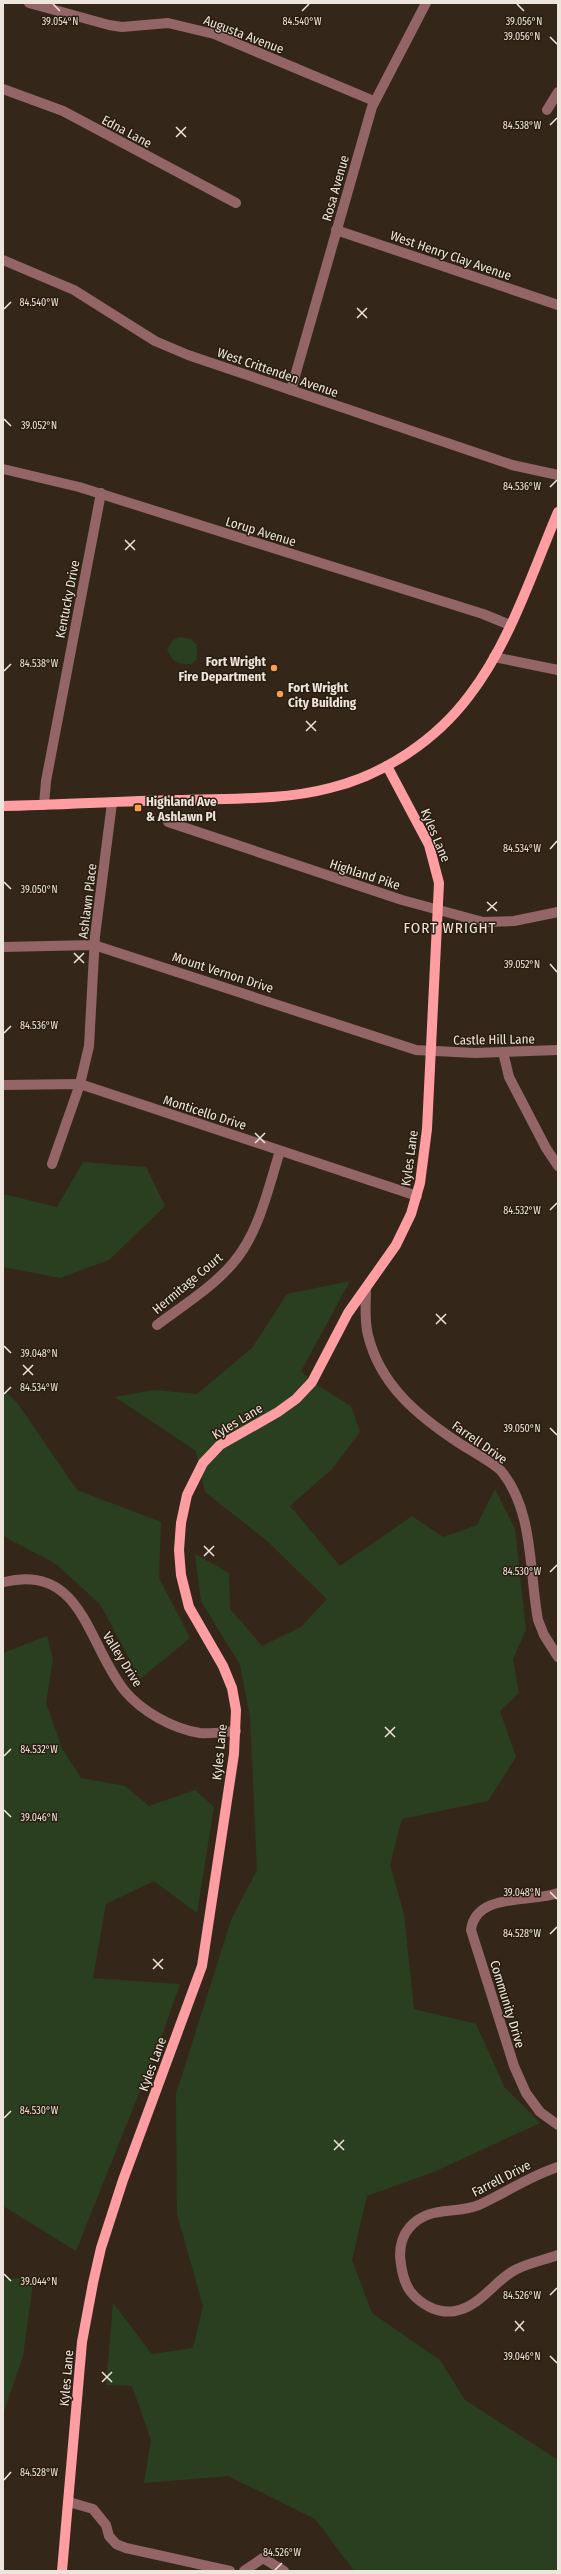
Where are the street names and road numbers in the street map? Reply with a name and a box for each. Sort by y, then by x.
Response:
street label: Augusta Avenue [202,12,286,57]
street label: Edna Lane [99,112,154,151]
street label: Rosa Avenue [319,154,352,223]
street label: West Henry Clay Avenue [388,228,513,283]
street label: West Crittenden Avenue [215,345,340,400]
street label: Lorup Avenue [224,514,298,549]
street label: Kentucky Drive [53,559,82,639]
street label: Kyles Lane [418,806,453,864]
street label: Highland Pike [328,856,402,893]
street label: Ashlawn Place [75,863,100,939]
street label: Mount Vernon Drive [170,949,275,996]
street label: Castle Hill Lane [453,1031,535,1048]
street label: Monticello Drive [161,1092,248,1133]
street label: Kyles Lane [398,1129,421,1187]
street label: Hermitage Court [149,1249,226,1317]
street label: Kyles Lane [209,1401,265,1442]
street label: Farrell Drive [449,1418,510,1467]
street label: Valley Drive [100,1629,145,1689]
street label: Kyles Lane [209,1723,230,1781]
street label: Community Drive [487,1959,528,2050]
street label: Kyles Lane [136,2035,169,2093]
street label: Farrell Drive [469,2157,533,2200]
street label: Kyles Lane [57,2349,76,2407]

